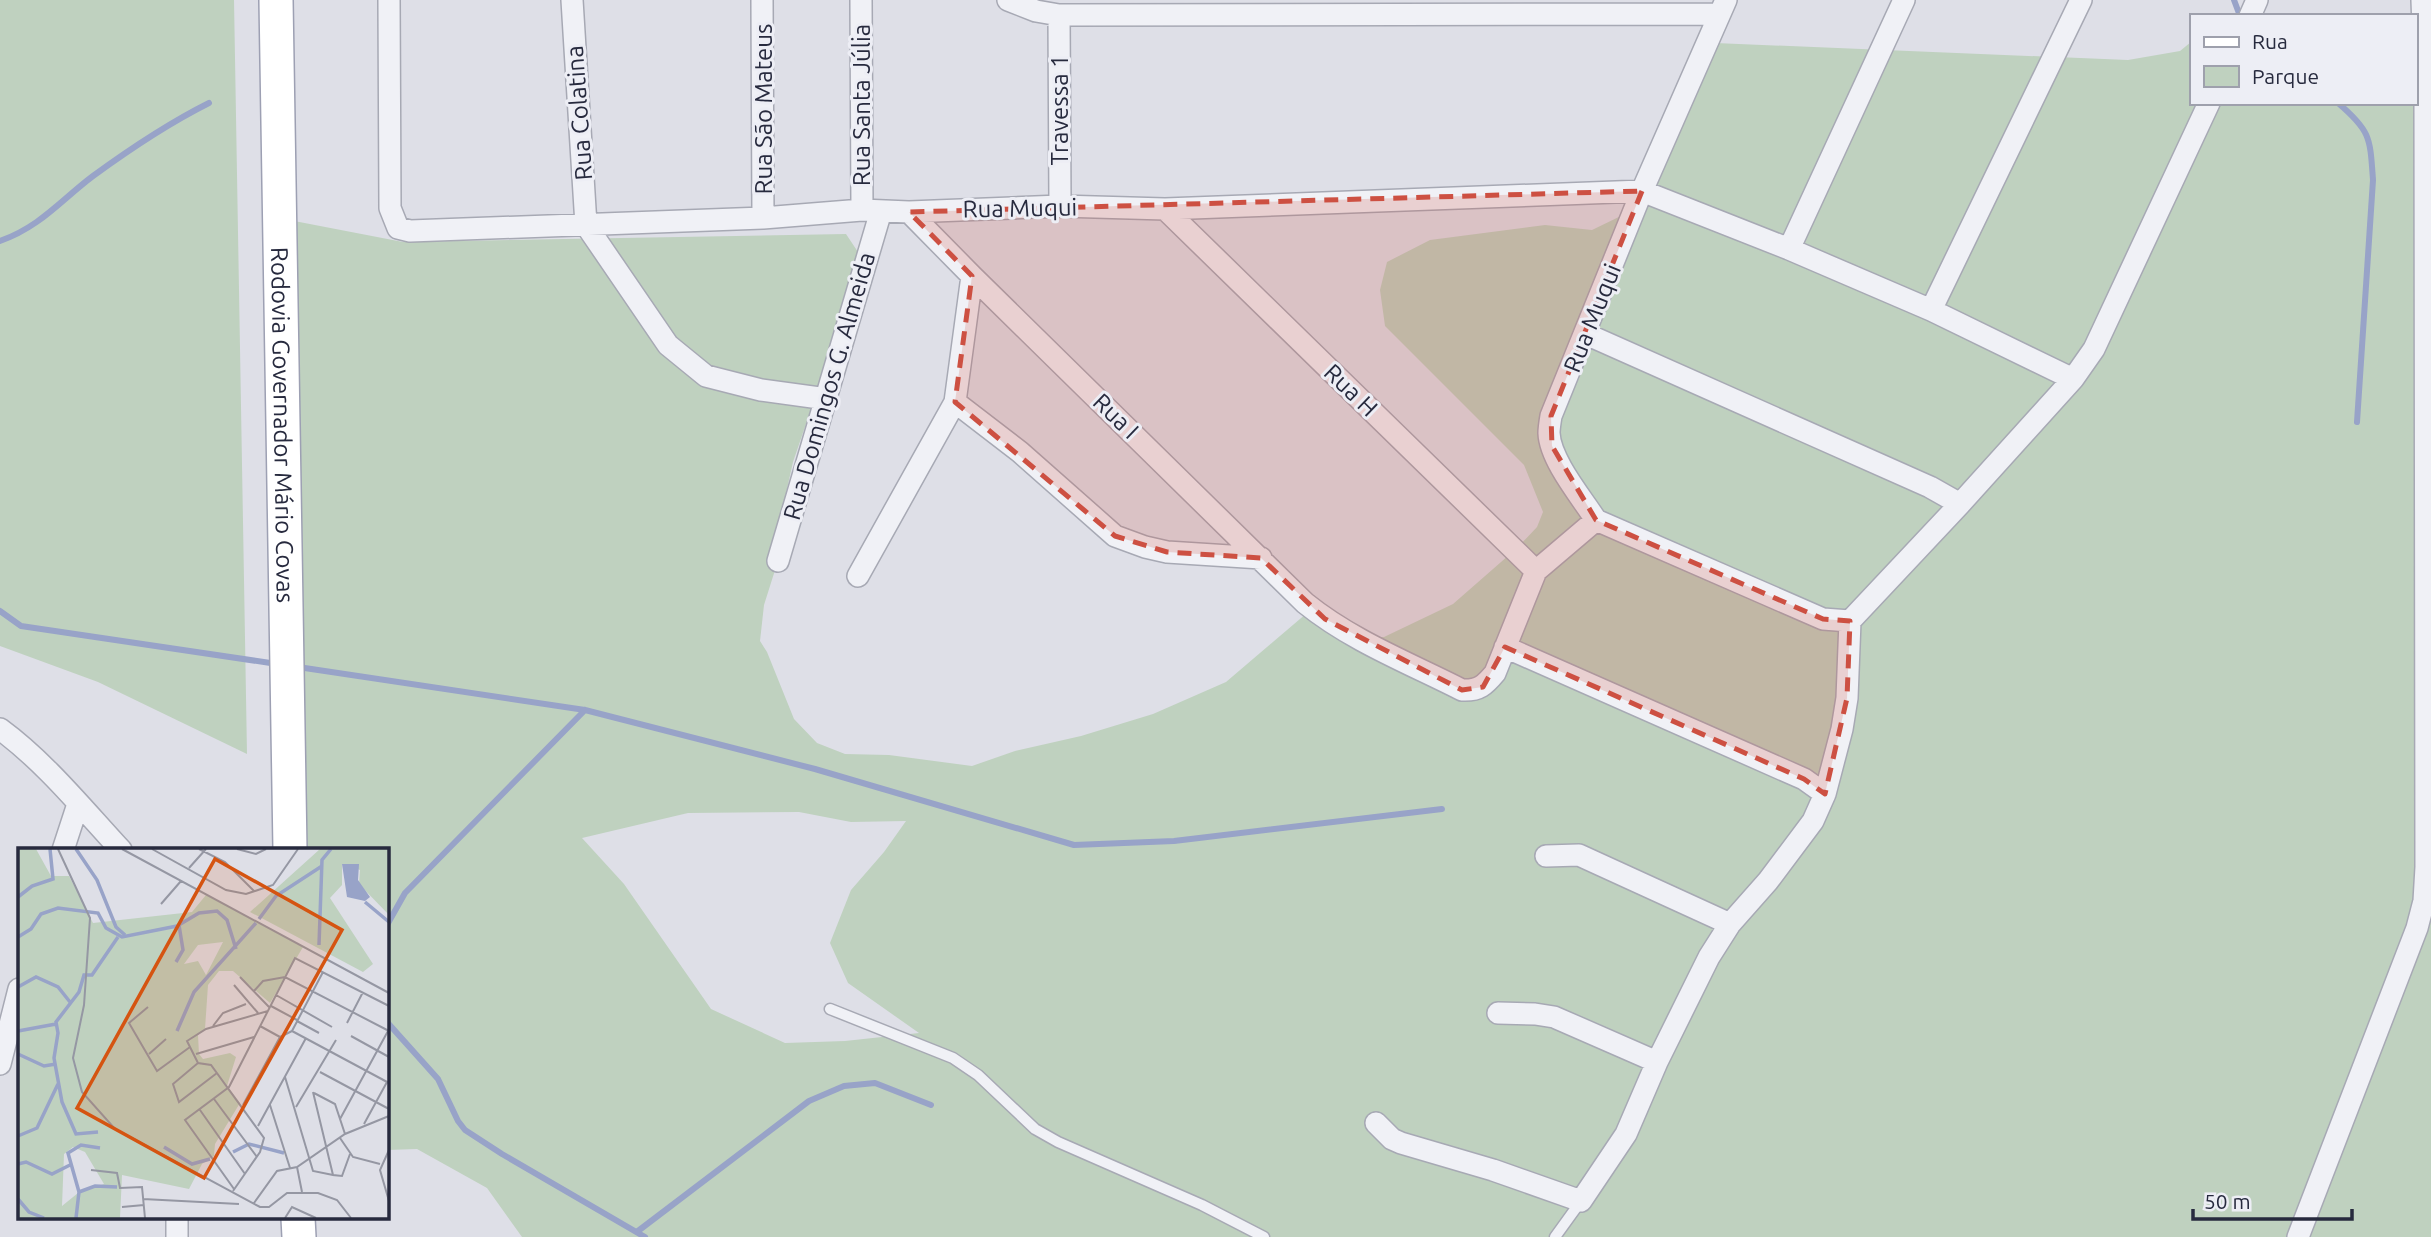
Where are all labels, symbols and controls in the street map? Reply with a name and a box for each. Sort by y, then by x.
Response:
legend [2190,14,2417,105]
street label: Rua São Mateus [750,24,777,194]
street label: Rua Santa Júlia [848,24,875,186]
text: Rua [2252,29,2288,53]
street label: Rua Colatina [561,45,597,181]
street label: Travessa 1 [1046,54,1073,166]
text: Parque [2252,64,2319,88]
street label: Rua Muqui [962,194,1078,222]
street label: Rodovia Governador Mário Covas [267,247,299,603]
street label: Rua Domingos G. Almeida [778,249,880,523]
street label: Rua Muqui [1558,260,1626,376]
street label: Rua H [1319,358,1383,422]
street label: Rua I [1088,388,1144,444]
inset map [18,848,388,1220]
scale bar [2193,1178,2352,1222]
text: 50 m [2204,1189,2251,1213]

